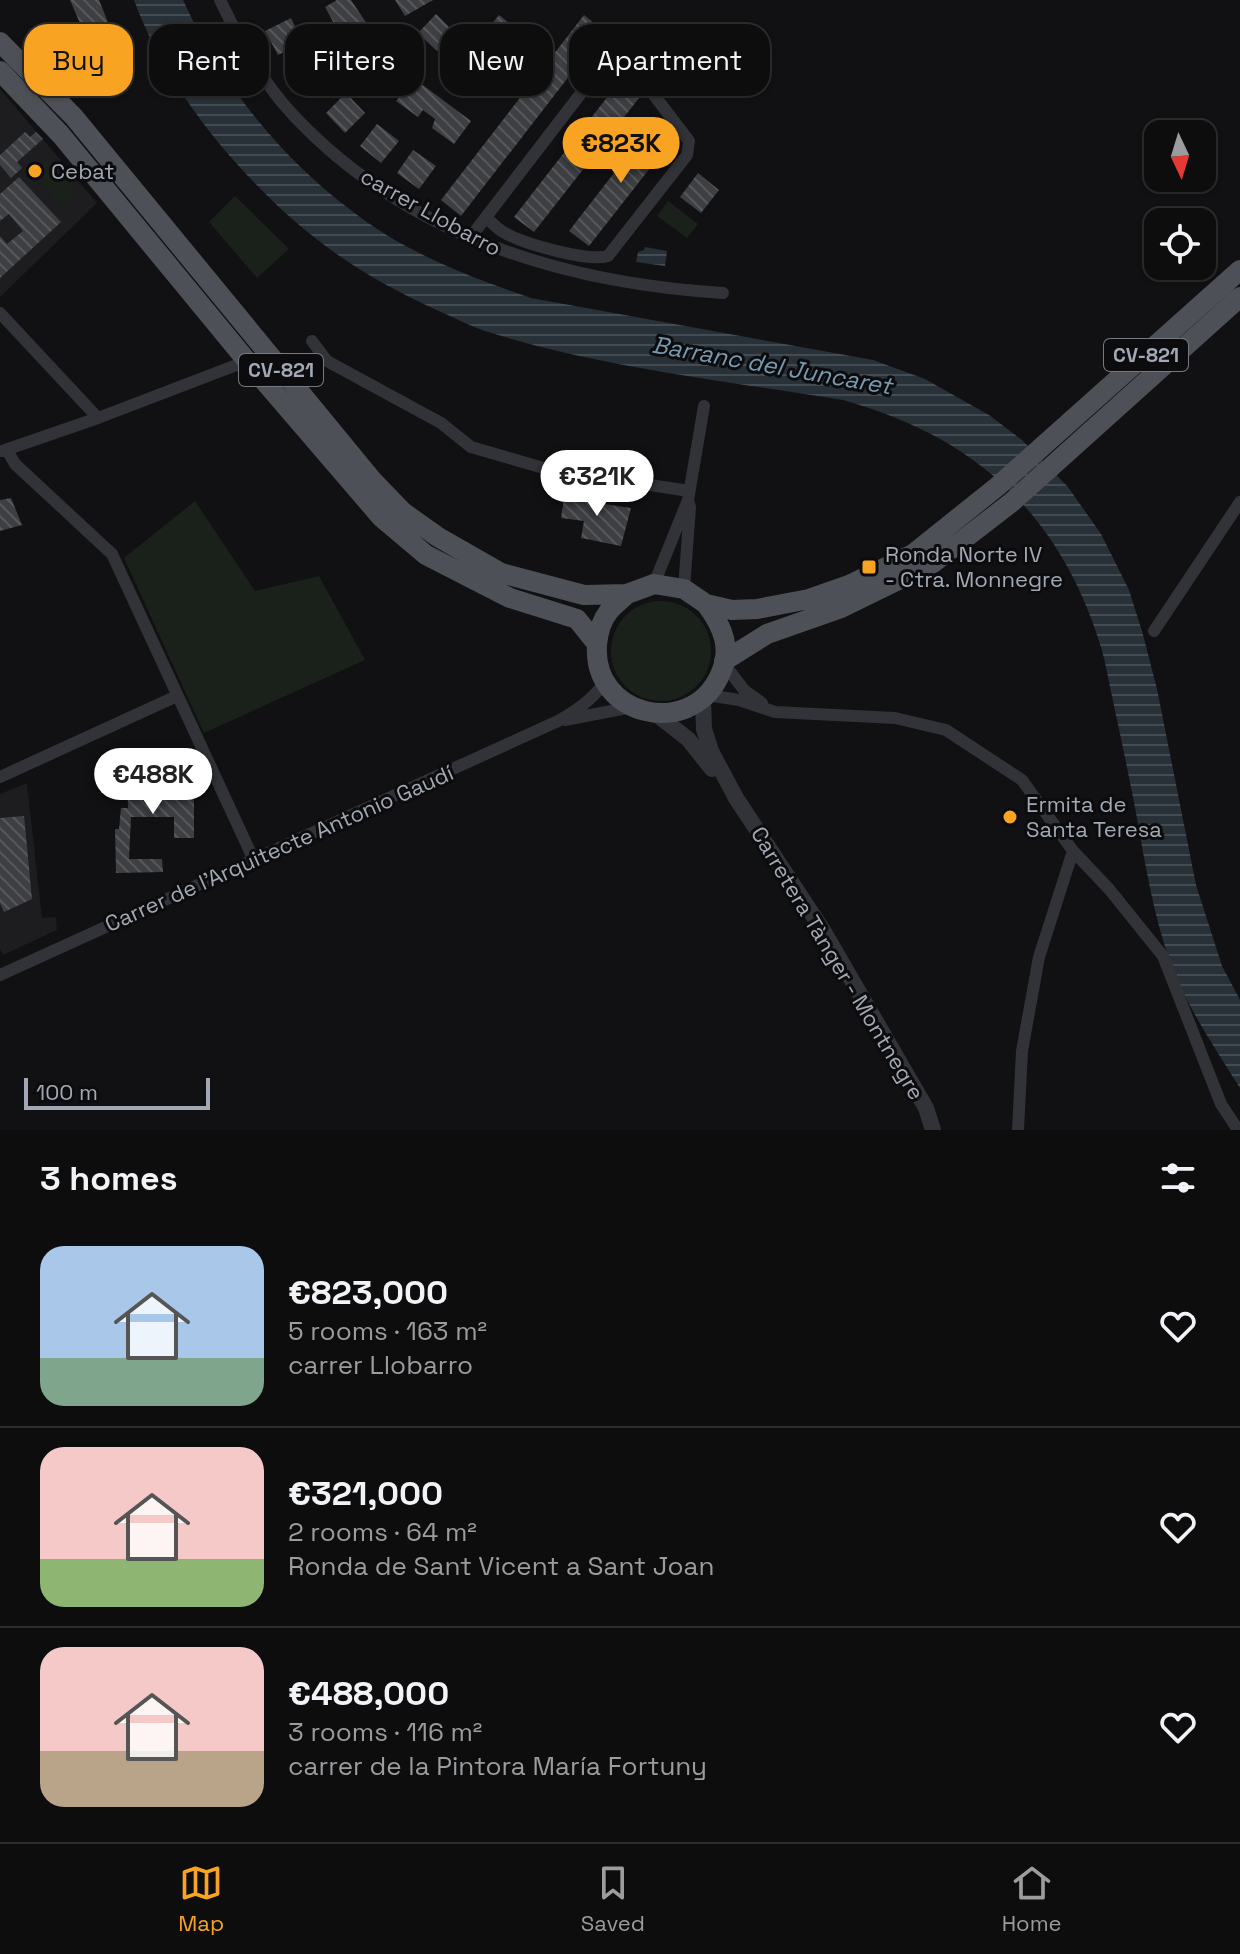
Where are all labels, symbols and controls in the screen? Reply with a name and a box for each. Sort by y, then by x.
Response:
chip: Buy [24,24,133,96]
chip: Rent [149,24,269,96]
chip: Filters [285,24,424,96]
chip: New [440,24,553,96]
chip: Apartment [569,24,770,96]
pin: €823K [565,117,677,185]
north arrow [1144,120,1216,192]
map controls [1144,120,1216,280]
text: €823K [581,126,661,160]
place label: Cebat [51,157,114,185]
marker: Cebat [26,162,44,180]
street label: carrer Llobarro [356,162,506,262]
button: locate [1144,208,1216,280]
water label: Barranc del Juncaret [650,329,896,402]
road number: CV-821 [1104,339,1188,371]
road number: CV-821 [239,354,323,386]
pin: €321K [541,450,653,518]
text: €321K [559,459,635,493]
place label: Ronda Norte IV - Ctra. Monnegre [885,540,1063,593]
marker: Ronda Norte IV - Ctra. Monnegre [860,558,878,576]
pin: €488K [97,748,209,816]
text: €488K [112,757,194,791]
street label: Carrer de l'Arquitecte Antonio Gaudí [100,758,458,938]
place label: Ermita de Santa Teresa [1026,790,1162,843]
marker: Ermita de Santa Teresa [1001,808,1019,826]
street label: Carretera Tànger - Montnegre [745,821,931,1105]
scale bar [24,1074,210,1110]
text: 100 m [36,1078,98,1106]
icon: filters [1156,1156,1200,1200]
text: 3 homes [40,1157,178,1200]
text: €823,000 [288,1271,448,1314]
icon: home [104,1278,200,1374]
icon: heart [1156,1304,1200,1348]
text: 5 rooms · 163 m² [288,1314,487,1348]
text: carrer Llobarro [288,1348,473,1382]
text: €321,000 [288,1472,443,1515]
icon: home [104,1479,200,1575]
icon: heart [1156,1505,1200,1549]
text: 2 rooms · 64 m² [288,1515,477,1549]
text: Ronda de Sant Vicent a Sant Joan [288,1549,714,1583]
text: €488,000 [288,1672,449,1715]
icon: home [104,1679,200,1775]
icon: heart [1156,1705,1200,1749]
text: 3 rooms · 116 m² [288,1715,482,1749]
text: carrer de la Pintora María Fortuny [288,1749,707,1783]
tab: Map [178,1861,224,1937]
tab: Saved [581,1861,645,1937]
tab: Home [1002,1861,1062,1937]

